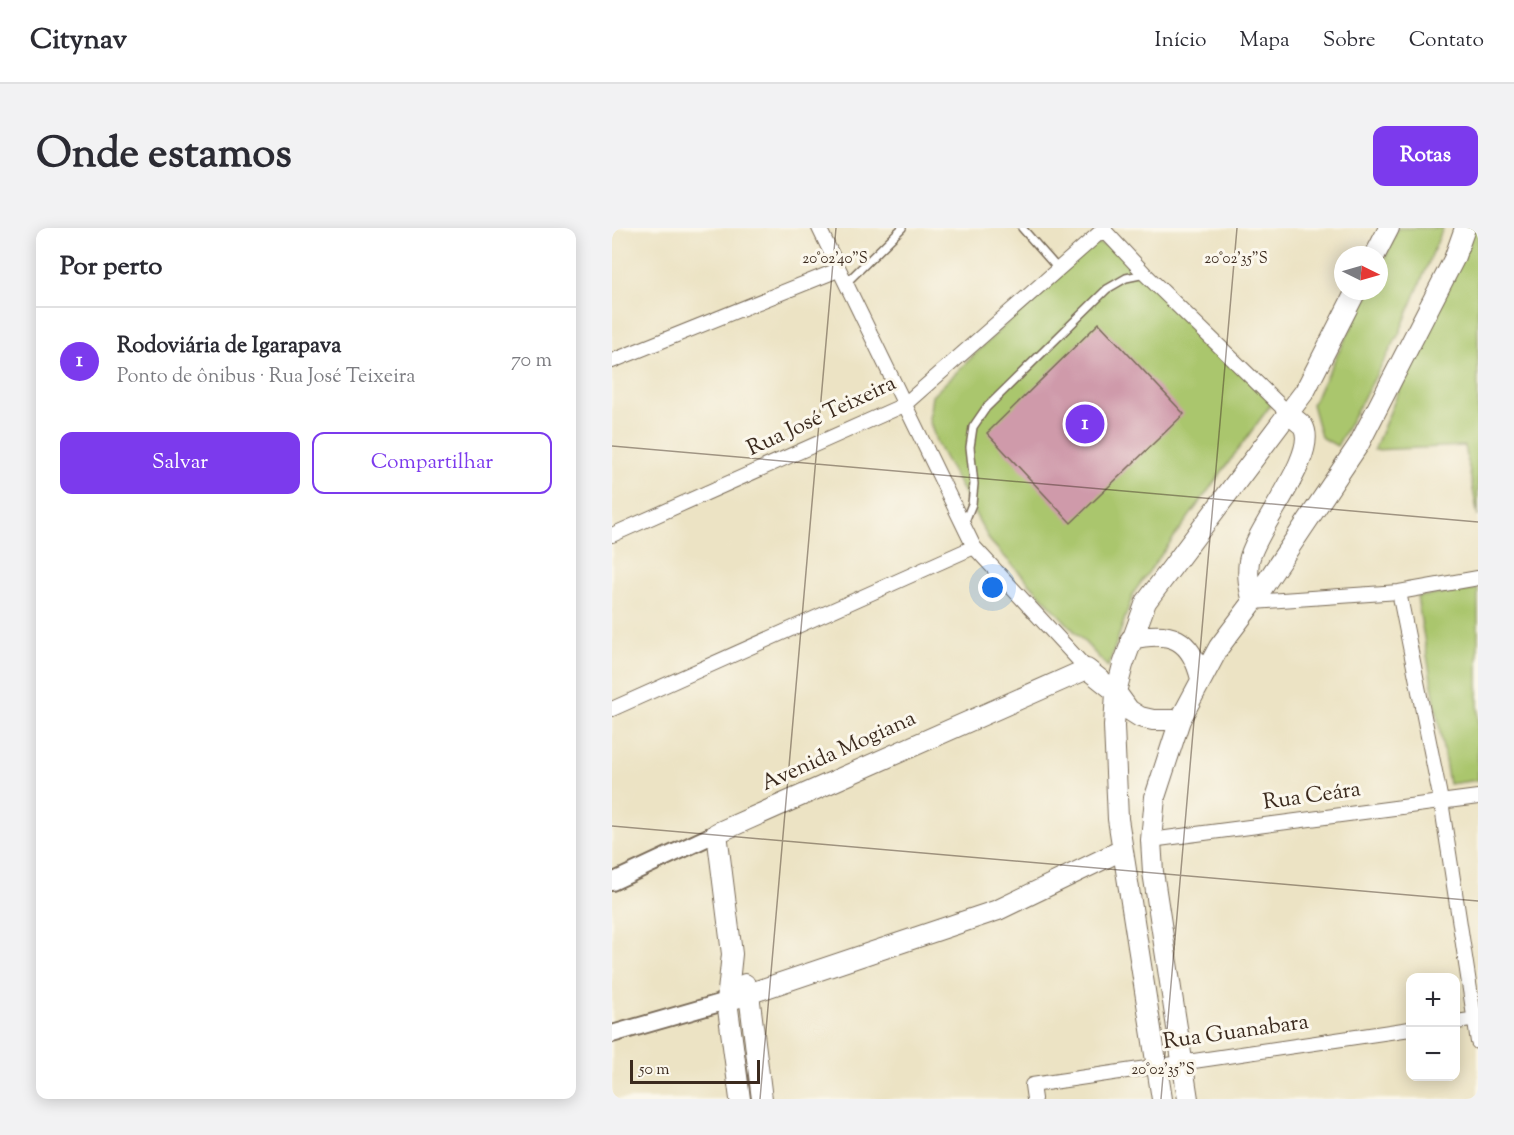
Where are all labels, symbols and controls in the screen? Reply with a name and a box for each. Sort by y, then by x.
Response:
text: Citynav [30,21,127,61]
text: Início [1155,26,1207,56]
text: Mapa [1240,26,1290,56]
text: Sobre [1323,26,1376,56]
text: Contato [1409,26,1484,56]
text: Onde estamos [36,126,292,186]
button: Rotas [1373,126,1478,186]
north arrow [1334,246,1388,300]
text: Por perto [60,249,162,286]
text: 20°02'40"S [802,249,868,270]
text: 20°02'35"S [1204,249,1268,270]
text: Rodoviária de Igarapava [117,331,342,363]
text: 1 [76,347,83,376]
text: 70 m [511,347,552,376]
text: Ponto de ônibus · Rua José Teixeira [117,363,415,392]
street label: Rua José Teixeira [742,368,902,466]
pin: 1 [1066,402,1104,446]
button: Salvar [60,432,300,494]
button: Compartilhar [312,432,552,494]
your location [978,573,1007,602]
street label: Avenida Mogiana [756,704,922,800]
street label: Rua Ceára [1261,774,1363,820]
map controls [1406,973,1460,1081]
button: + [1406,973,1460,1027]
street label: Rua Guanabara [1161,1007,1311,1059]
button: − [1406,1027,1460,1081]
scale bar [630,1057,760,1084]
text: 50 m [639,1059,670,1082]
text: 20°02'35"S [1131,1060,1195,1081]

